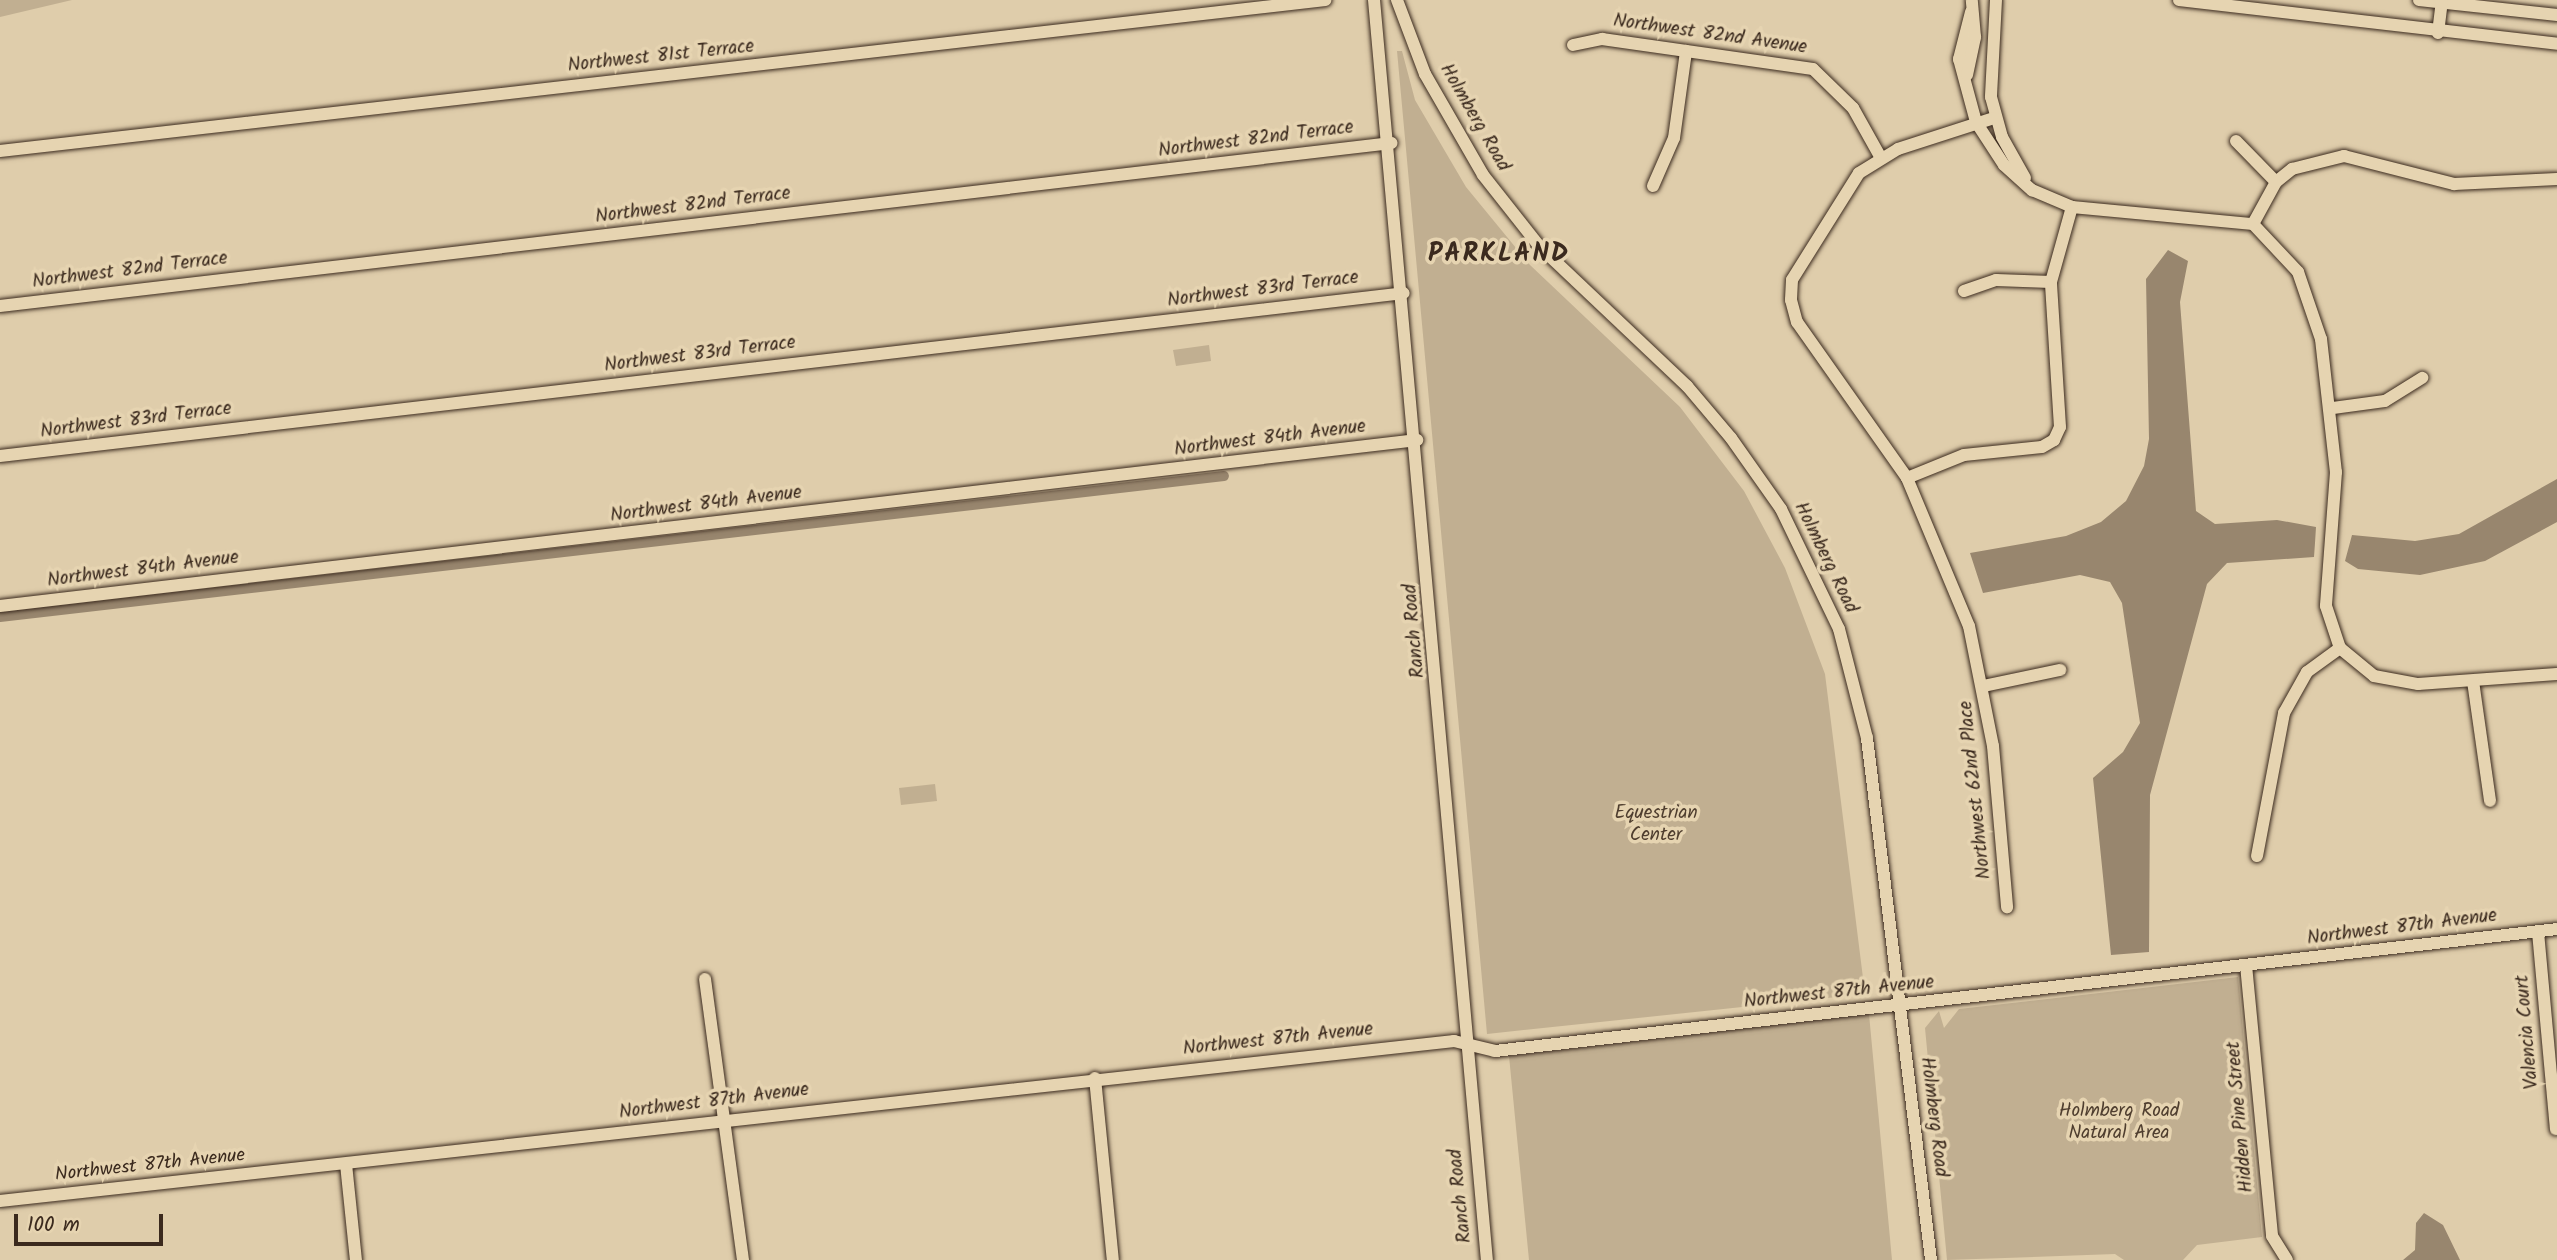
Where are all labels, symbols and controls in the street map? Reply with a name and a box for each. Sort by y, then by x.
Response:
street label: Northwest 82nd Avenue [1612,10,1808,60]
street label: Northwest 81st Terrace [567,36,755,78]
street label: Holmberg Road [1434,60,1514,176]
street label: Northwest 82nd Terrace [1157,117,1355,163]
street label: Northwest 82nd Terrace [594,183,792,229]
district label: PARKLAND [1429,239,1569,271]
street label: Northwest 82nd Terrace [31,248,229,294]
street label: Northwest 83rd Terrace [1166,267,1360,313]
street label: Northwest 83rd Terrace [603,332,797,378]
street label: Northwest 83rd Terrace [39,398,233,444]
street label: Northwest 84th Avenue [1173,416,1367,462]
street label: Northwest 84th Avenue [609,482,803,528]
street label: Holmberg Road [1788,499,1862,617]
street label: Northwest 84th Avenue [46,547,240,593]
street label: Ranch Road [1400,583,1430,679]
street label: Northwest 62nd Place [1955,700,1997,880]
park label: Equestrian Center [1614,803,1698,847]
street label: Northwest 87th Avenue [2306,905,2498,951]
street label: Northwest 87th Avenue [1743,972,1935,1014]
street label: Valencia Court [2512,974,2544,1090]
street label: Northwest 87th Avenue [1182,1019,1374,1061]
street label: Hidden Pine Street [2223,1040,2259,1194]
street label: Holmberg Road [1914,1056,1952,1178]
street label: Northwest 87th Avenue [618,1079,810,1125]
park label: Holmberg Road Natural Area [2059,1101,2179,1145]
street label: Northwest 87th Avenue [54,1145,246,1187]
street label: Ranch Road [1445,1148,1477,1244]
scale bar [18,1200,166,1244]
text: 100 m [27,1209,80,1242]

